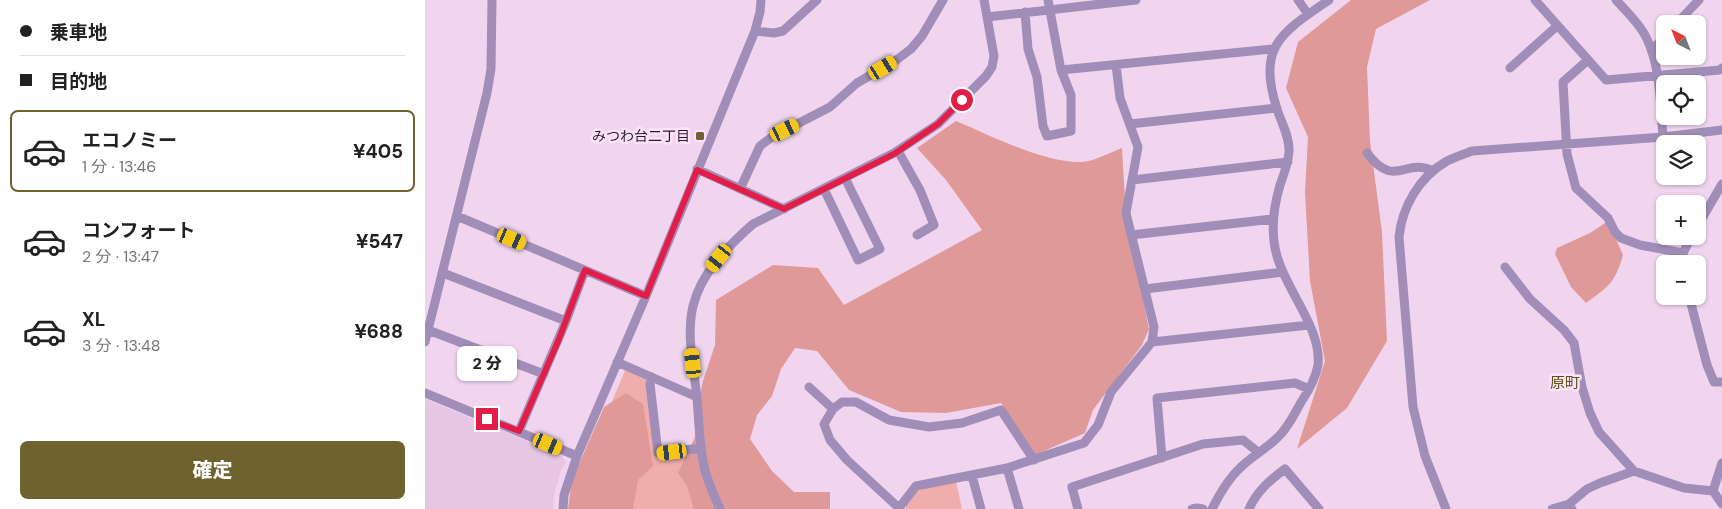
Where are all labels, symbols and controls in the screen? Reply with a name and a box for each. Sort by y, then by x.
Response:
north arrow [1656,15,1706,65]
map controls [1656,15,1706,305]
text: 乗車地 [50,20,107,45]
car [866,54,899,82]
text: 目的地 [50,69,107,94]
button: locate [1656,75,1706,125]
route start [951,89,973,111]
car [768,117,801,143]
place label: みつわ台二丁目 [592,127,690,145]
text: エコノミー [82,128,177,153]
icon: car [22,129,67,174]
marker: みつわ台二丁目 [694,130,706,142]
button: layers [1656,135,1706,185]
text: ¥405 [353,139,403,164]
text: 1 分 · 13:46 [82,156,156,177]
button: + [1656,195,1706,245]
text: コンフォート [82,218,195,243]
icon: car [22,219,67,264]
car [495,226,528,252]
text: ¥547 [356,229,403,254]
car [703,242,734,274]
text: 2 分 · 13:47 [82,246,159,267]
button: − [1656,255,1706,305]
text: XL [82,307,105,332]
icon: car [22,309,67,354]
text: ¥688 [354,319,403,344]
text: 3 分 · 13:48 [82,335,161,356]
callout: 2 分 [457,346,517,382]
car [683,347,702,379]
text: 2 分 [473,353,501,374]
district label: 原町 [1550,373,1580,393]
route end [476,408,498,430]
car [531,431,564,457]
button: 確定 [20,441,405,499]
car [656,443,687,461]

